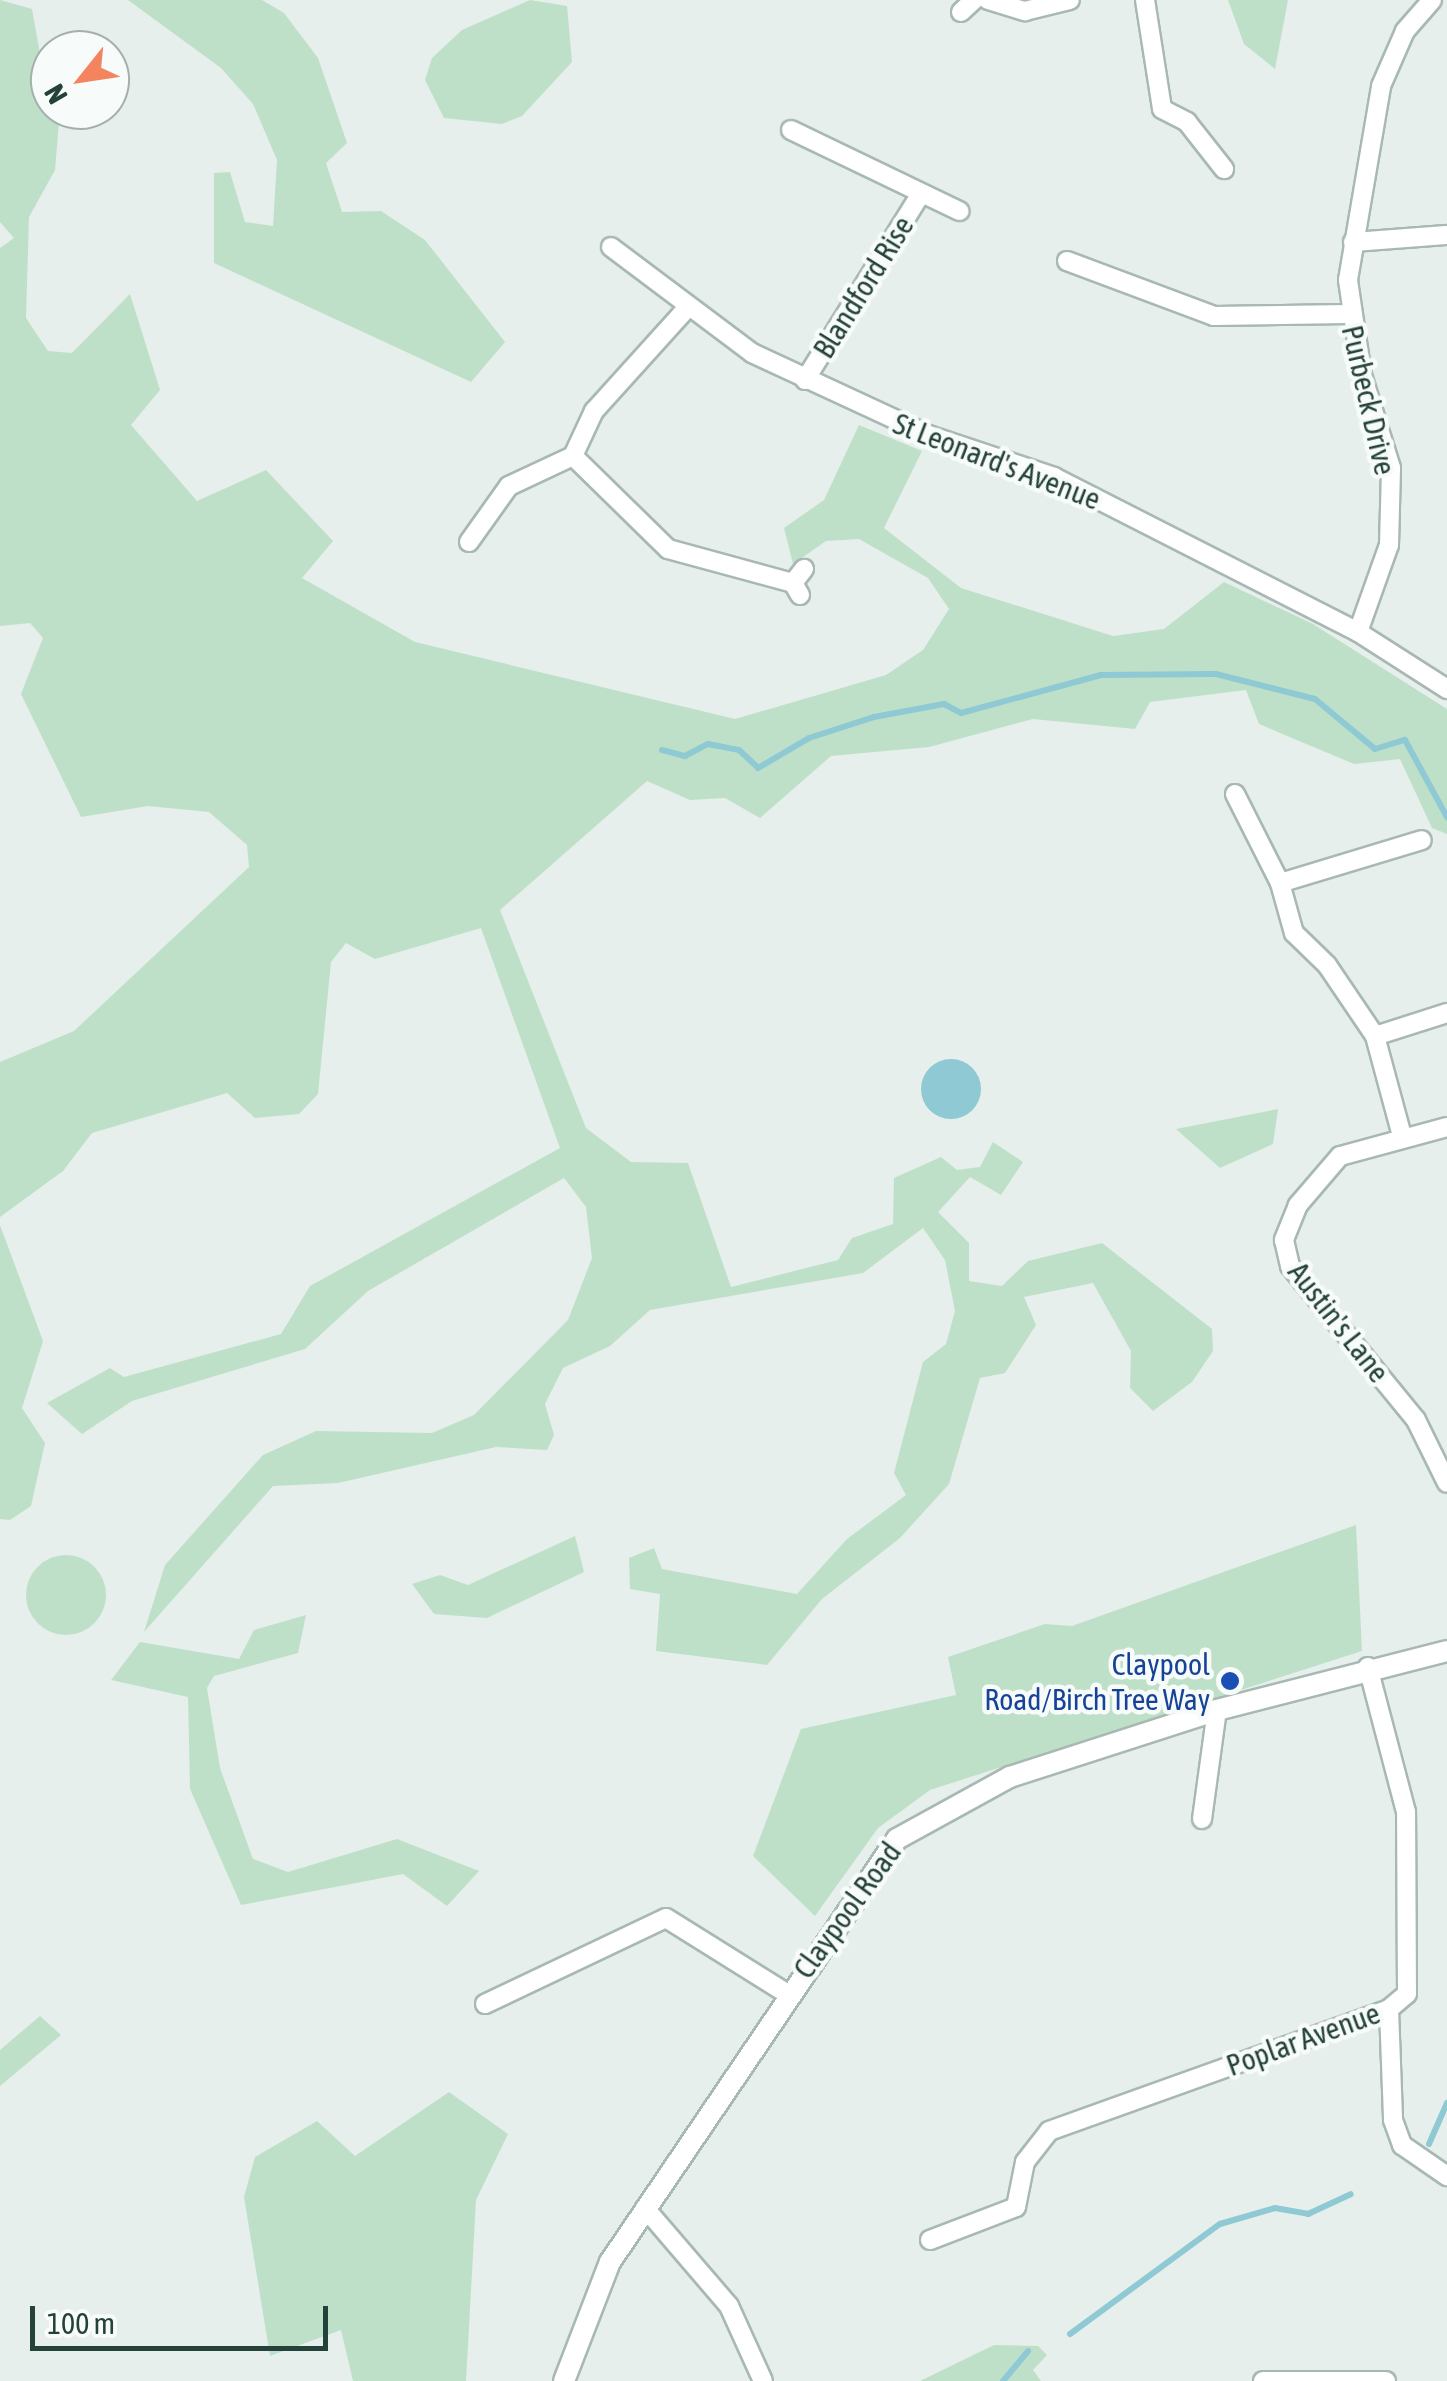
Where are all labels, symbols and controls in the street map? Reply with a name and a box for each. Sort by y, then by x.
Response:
north arrow [30,30,130,130]
text: N [38,79,74,109]
street label: Blandford Rise [805,209,921,365]
street label: Purbeck Drive [1334,322,1404,478]
street label: St Leonard's Avenue [888,405,1106,517]
street label: Austin's Lane [1281,1255,1397,1389]
place label: Claypool Road/Birch Tree Way [984,1646,1210,1716]
marker: Claypool Road/Birch Tree Way [1219,1670,1241,1692]
street label: Claypool Road [786,1835,908,1985]
street label: Poplar Avenue [1221,1995,1385,2083]
scale bar [35,2286,332,2348]
text: 100 m [47,2306,115,2340]

